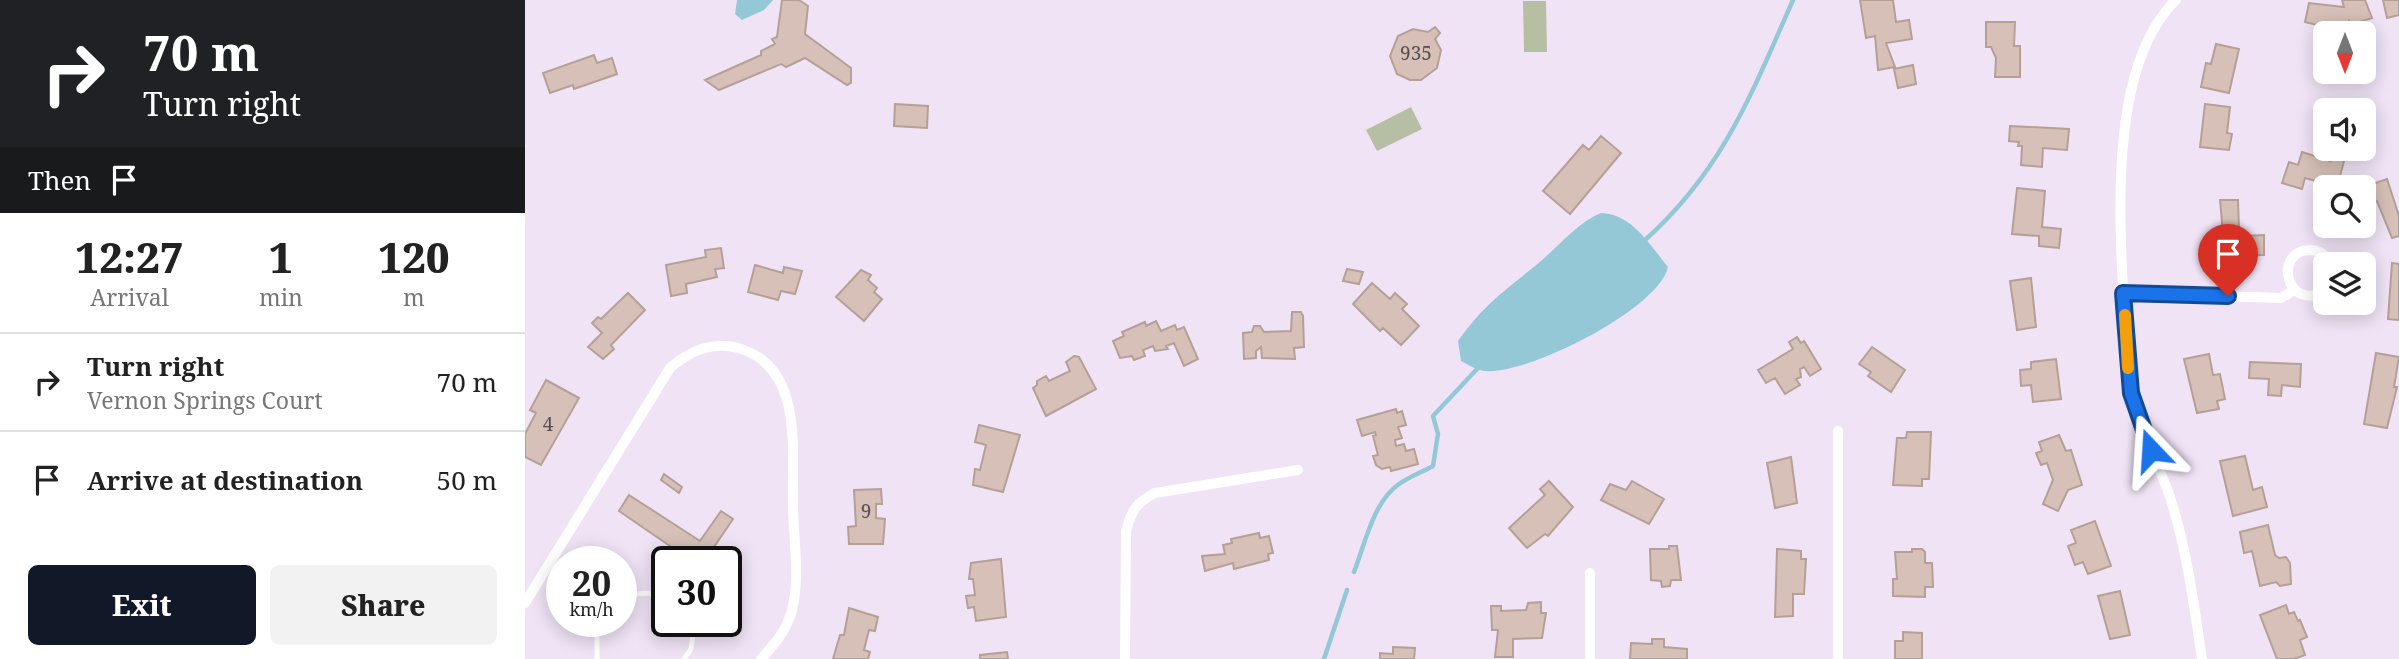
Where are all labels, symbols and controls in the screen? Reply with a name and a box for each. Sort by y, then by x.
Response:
text: 70 m [143,19,259,85]
north arrow [2313,21,2377,84]
map controls [2313,21,2376,315]
icon: right [28,28,119,119]
house number: 935 [1400,40,1432,66]
text: Turn right [143,82,301,125]
button: sound [2313,98,2376,161]
icon: arrive [105,161,143,199]
text: Then [28,162,91,198]
button: search [2313,175,2376,238]
pin [2198,224,2258,296]
text: 12:27 [75,228,184,285]
text: 1 [269,228,293,285]
text: 120 [378,228,450,285]
icon: arrive [2209,235,2247,273]
button: layers [2313,252,2376,315]
text: Arrival [90,281,169,313]
text: min [259,281,303,313]
text: m [403,281,425,313]
text: Turn right [87,348,224,384]
icon: right [28,363,66,401]
text: 70 m [437,364,497,400]
text: Vernon Springs Court [87,384,323,416]
house number: 4 [543,411,554,437]
position arrow [2114,413,2188,487]
icon: arrive [28,461,66,499]
text: Arrive at destination [87,462,363,498]
text: 50 m [437,462,497,498]
house number: 9 [861,498,871,524]
speed limit sign: 30 [651,546,742,637]
text: 20 [572,559,611,606]
button: Exit [28,565,256,645]
button: Share [270,565,497,645]
text: km/h [569,597,614,621]

